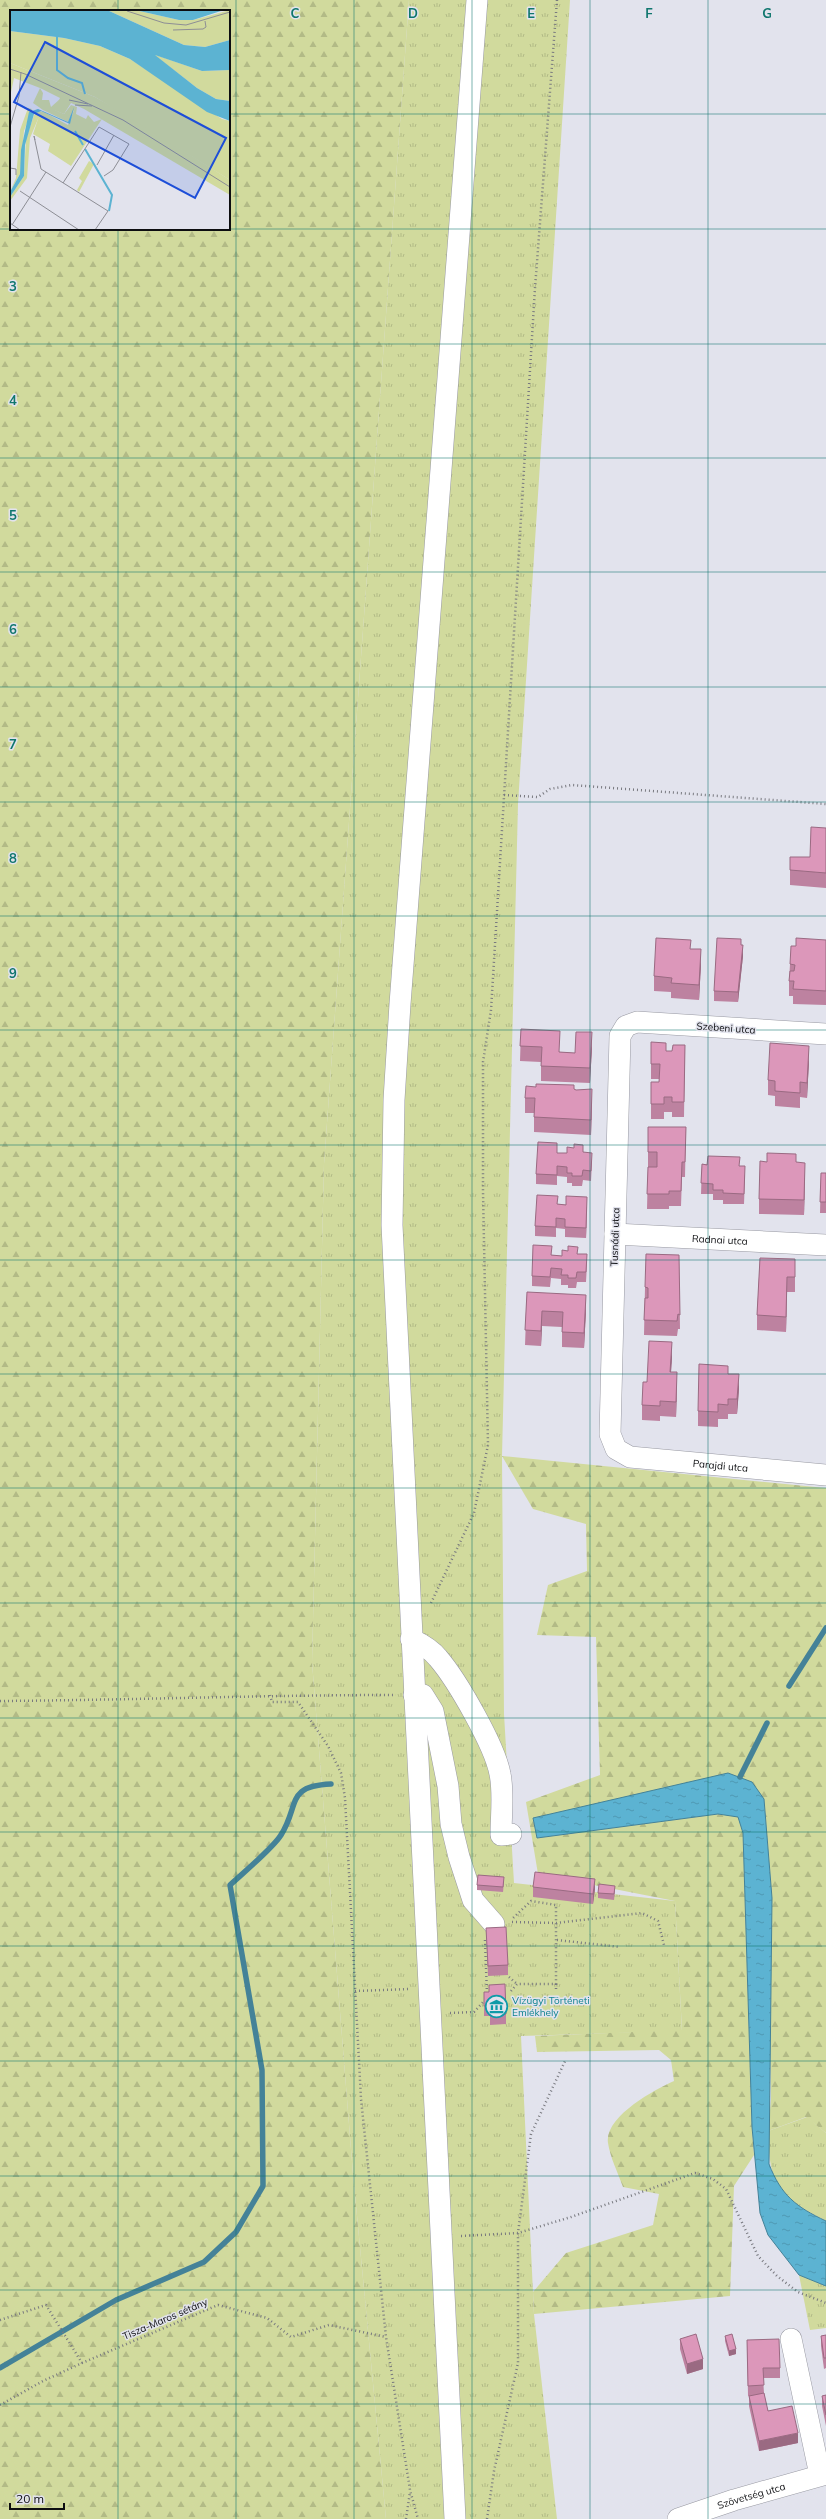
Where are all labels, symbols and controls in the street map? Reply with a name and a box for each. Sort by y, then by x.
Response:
text: C [291,5,300,21]
text: D [408,5,418,21]
text: E [527,5,535,21]
text: F [645,5,653,21]
text: G [762,5,772,21]
inset map [10,10,230,230]
text: 3 [9,278,17,294]
text: 4 [9,392,17,408]
text: 5 [9,507,17,523]
text: 6 [9,621,17,637]
text: 7 [9,736,17,752]
text: 8 [9,850,17,866]
text: 9 [9,965,17,981]
street label: Szebeni utca [696,1019,756,1037]
street label: Tusnádi utca [607,1207,623,1267]
street label: Radnai utca [692,1232,748,1247]
street label: Parajdi utca [692,1456,749,1474]
museum icon: Vízügyi Történeti Emlékhely [484,1993,510,2019]
place label: Vízügyi Történeti Emlékhely [512,1994,590,2019]
street label: Tisza-Maros sétány [120,2295,210,2343]
street label: Szövetség utca [715,2479,787,2512]
scale bar [10,2485,64,2511]
text: 20 m [16,2491,44,2506]

